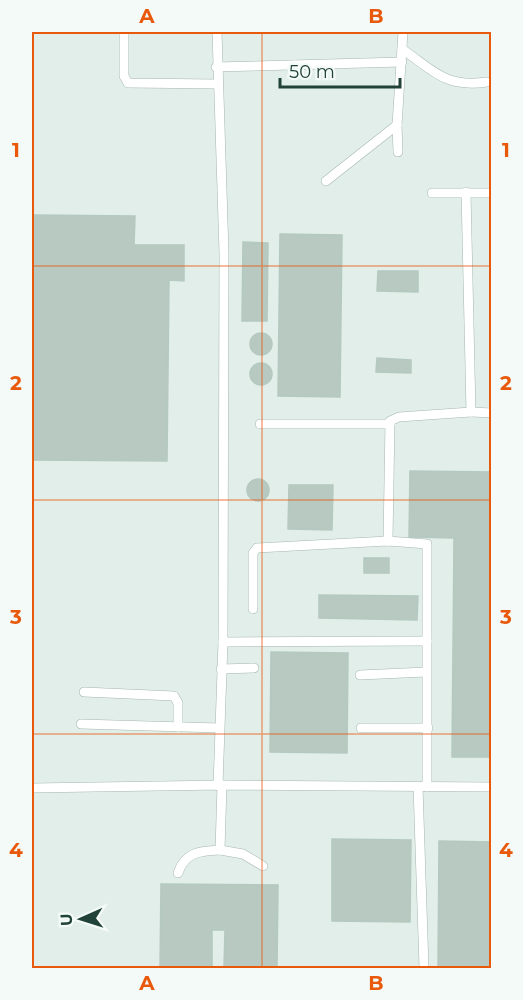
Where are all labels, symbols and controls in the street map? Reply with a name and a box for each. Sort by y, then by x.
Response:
text: A [138,4,155,28]
text: B [368,4,384,28]
scale bar [280,51,400,89]
text: 50 m [289,61,335,83]
text: 1 [12,138,20,162]
text: 1 [502,138,510,162]
text: 2 [10,371,22,395]
text: 2 [500,371,512,395]
text: 3 [9,605,22,629]
text: 3 [499,605,512,629]
text: 4 [9,838,23,862]
text: 4 [499,838,513,862]
north arrow [51,889,111,949]
text: U [57,913,76,927]
text: A [138,971,155,995]
text: B [368,971,384,995]

